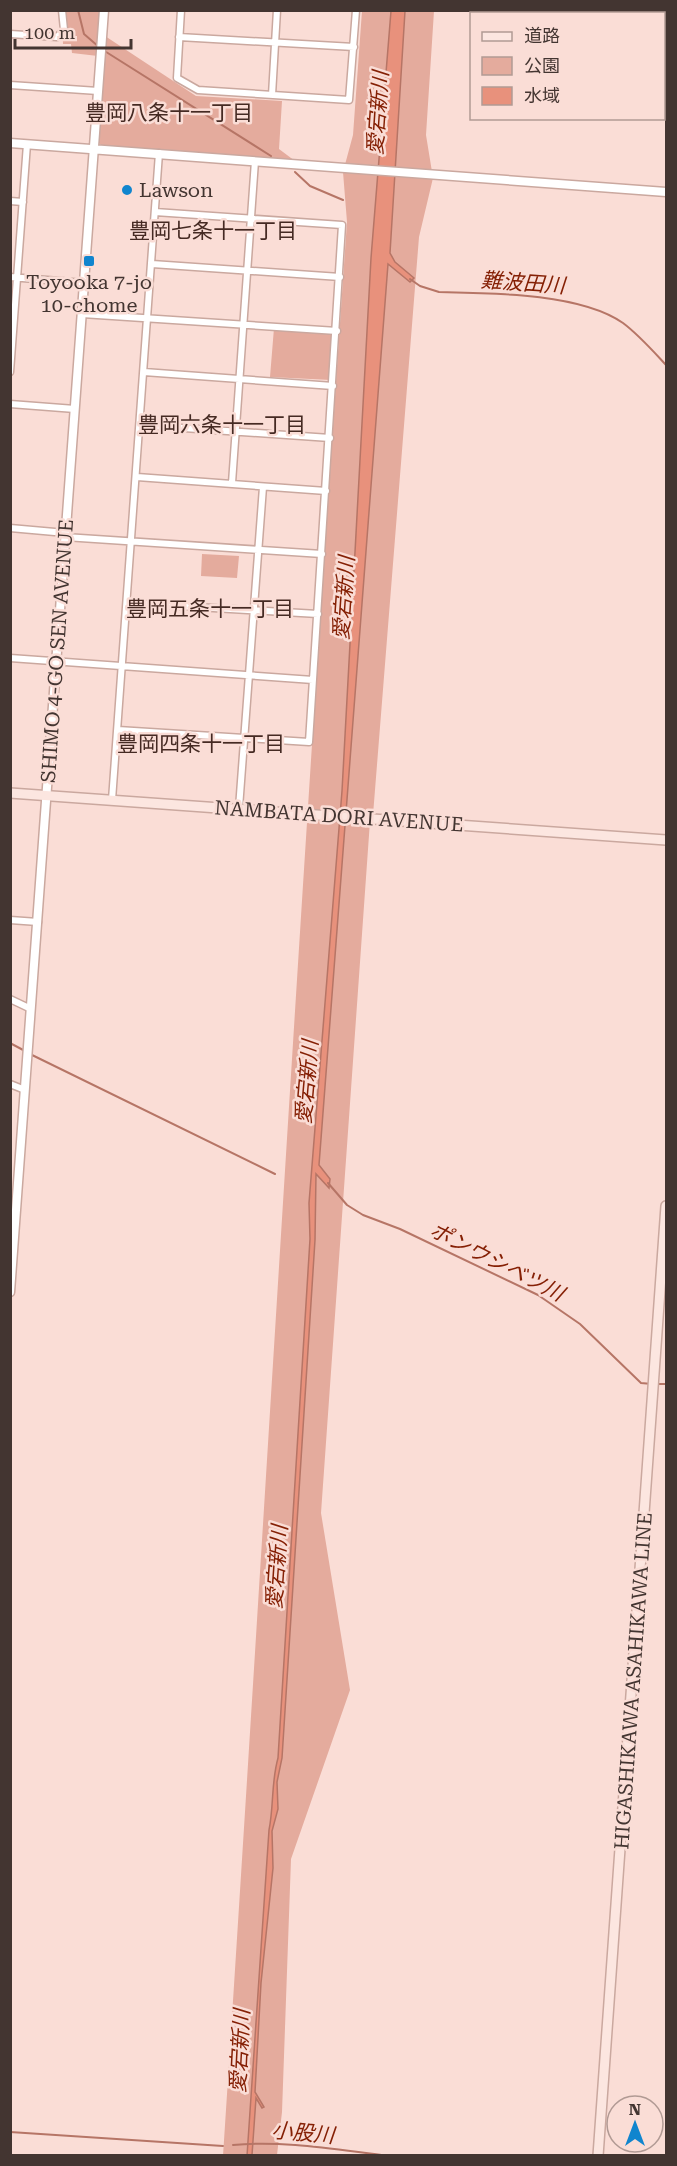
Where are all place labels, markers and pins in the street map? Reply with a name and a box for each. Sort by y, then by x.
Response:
place label: Lawson [139,178,213,202]
marker: Lawson [120,183,134,197]
marker: Toyooka 7-jo 10-chome [82,254,96,268]
place label: Toyooka 7-jo 10-chome [26,270,152,317]

